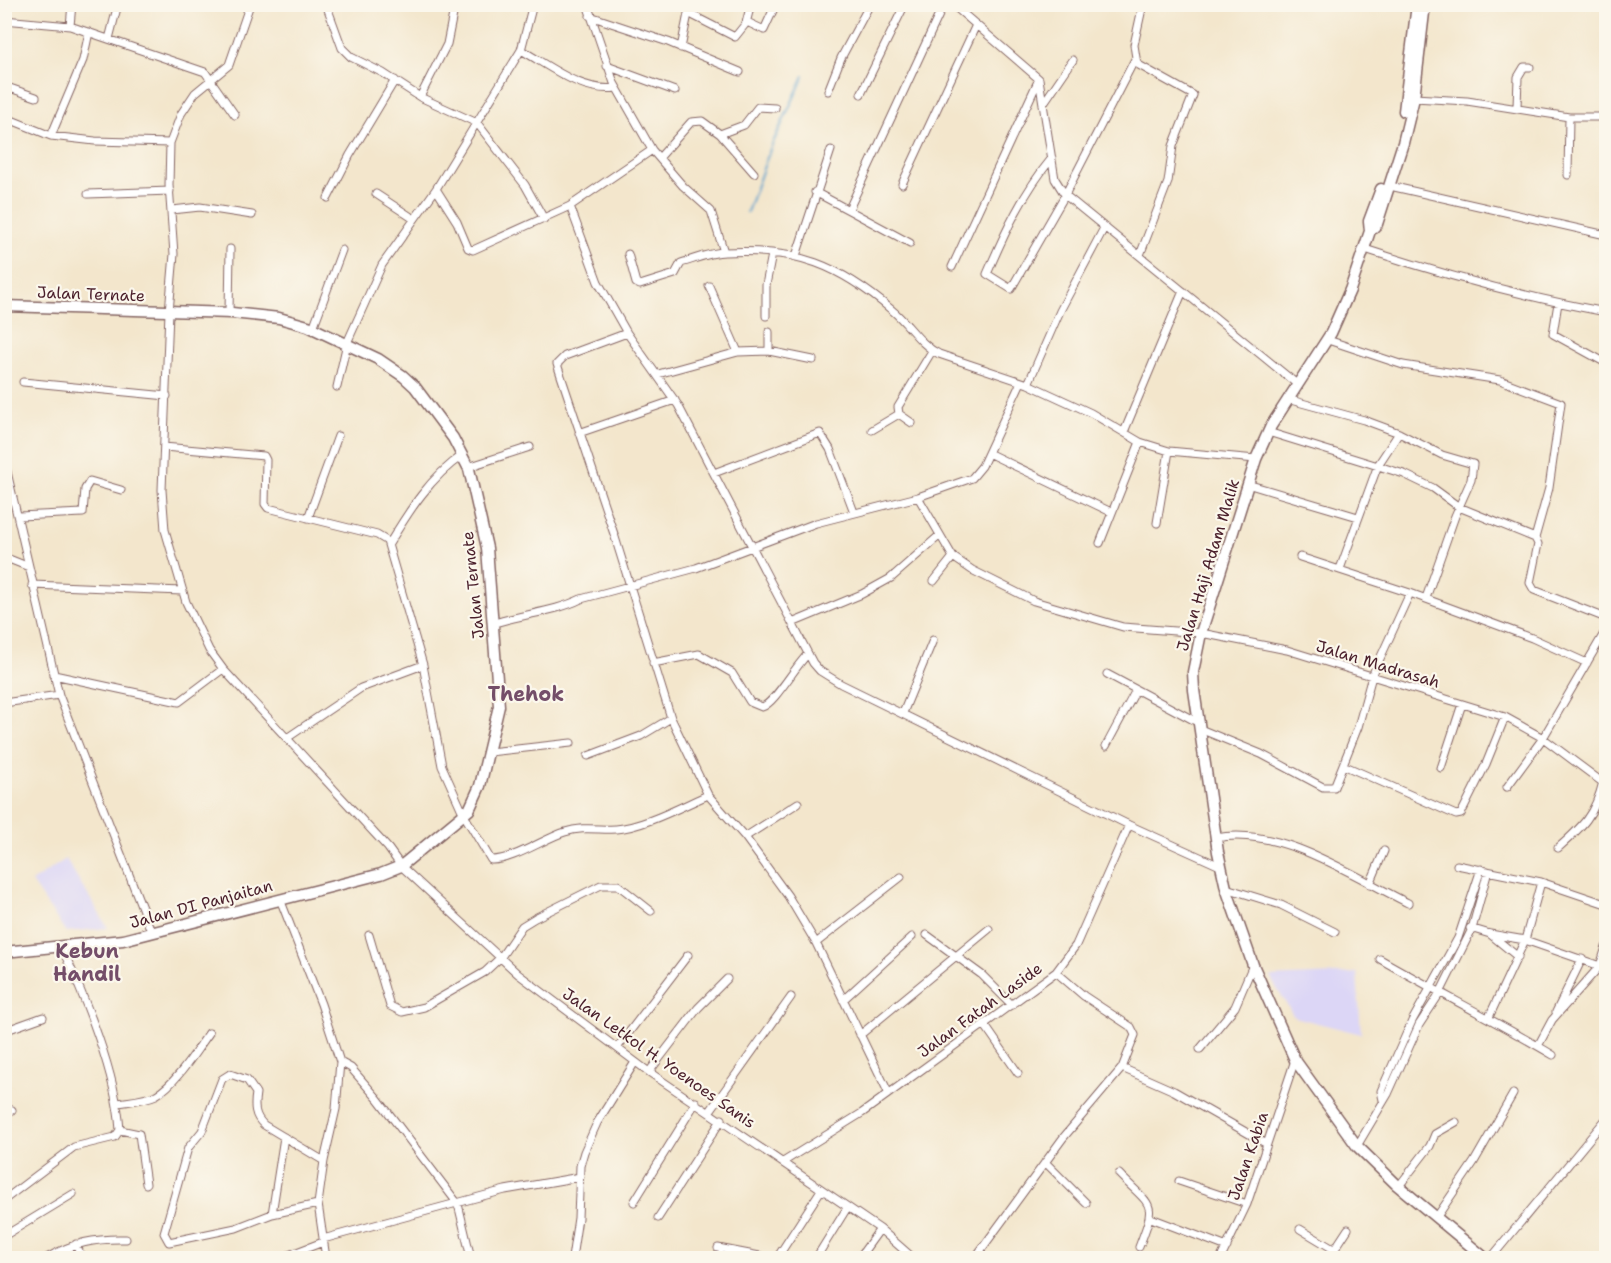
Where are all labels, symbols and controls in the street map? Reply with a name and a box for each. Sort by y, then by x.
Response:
street label: Jalan Ternate [37,282,145,306]
street label: Jalan Haji Adam Malik [1172,476,1244,654]
street label: Jalan Ternate [457,530,489,640]
street label: Jalan Madrasah [1313,635,1443,693]
district label: Thehok [488,681,564,707]
street label: Jalan DI Panjaitan [127,875,275,933]
district label: Kebun Handil [53,938,121,987]
street label: Jalan Fatah Laside [914,958,1046,1062]
street label: Jalan Letkol H. Yoenoes Sanis [558,983,760,1133]
street label: Jalan Kabia [1223,1109,1273,1203]

